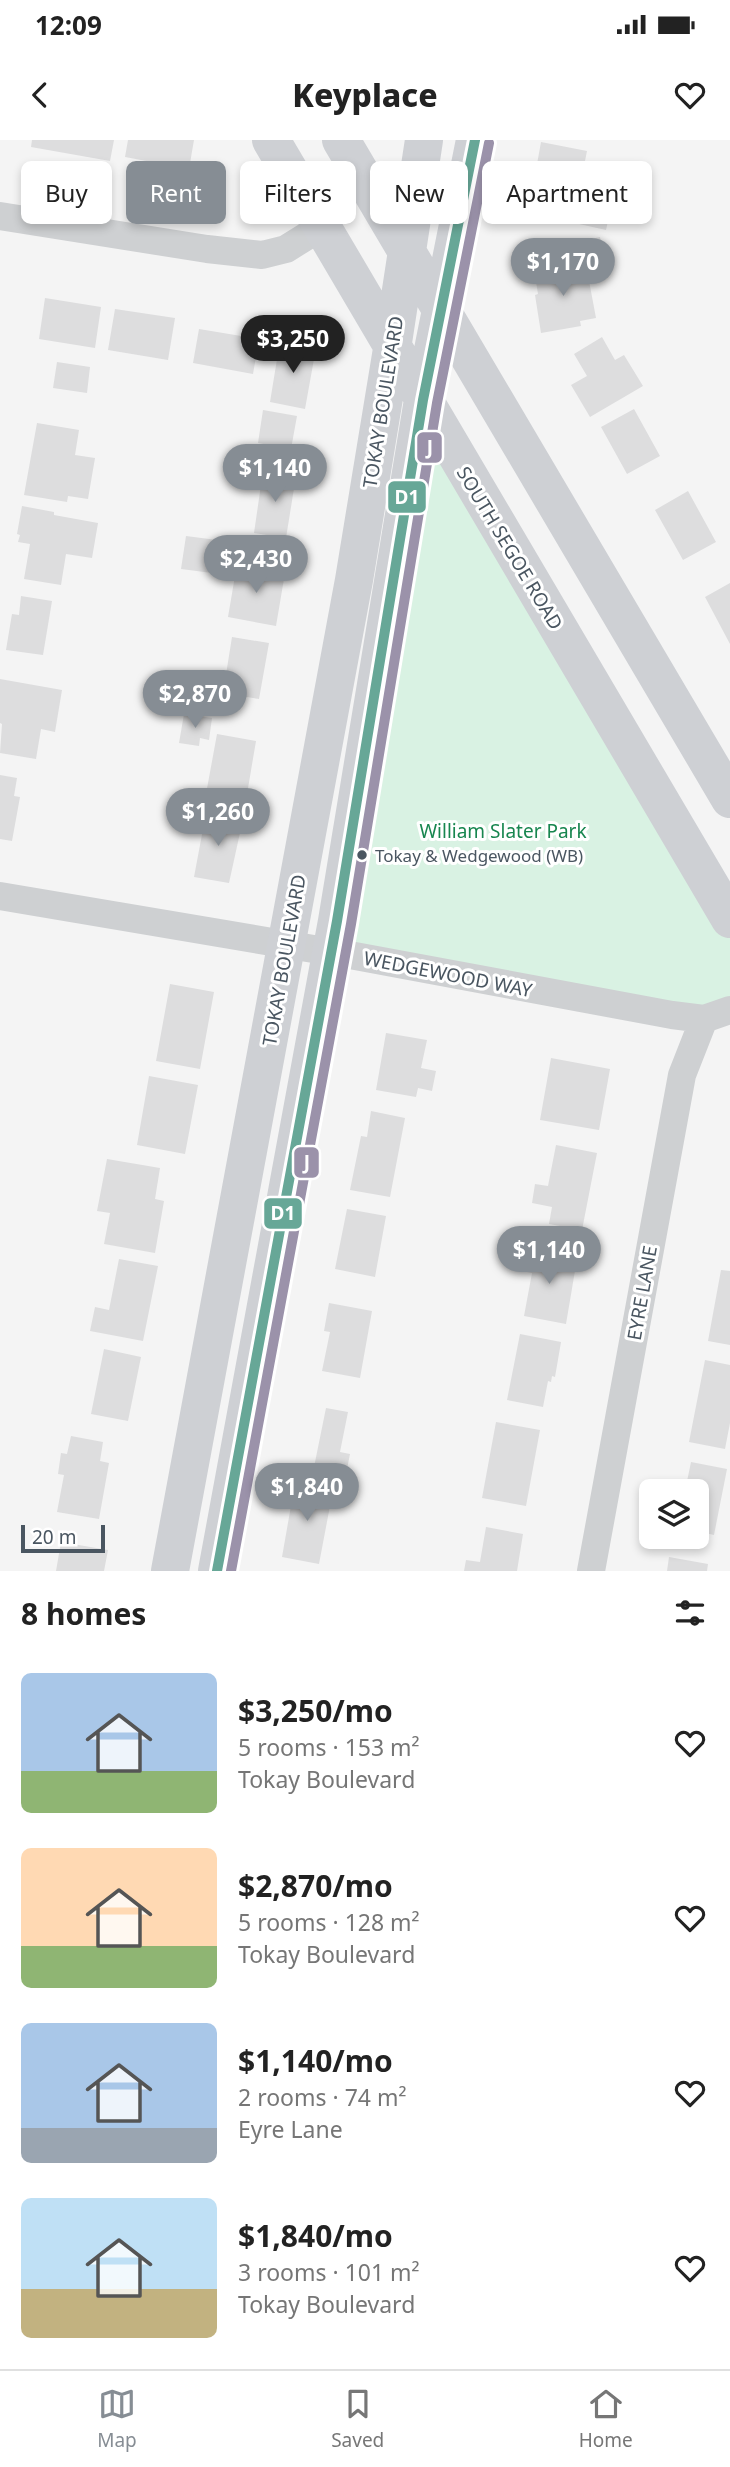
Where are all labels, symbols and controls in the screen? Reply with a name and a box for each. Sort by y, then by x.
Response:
text: 12:09 [35,7,102,43]
text: Keyplace [292,73,438,116]
icon: back [21,76,59,114]
icon: heart [671,76,709,114]
chip: Buy [21,161,112,224]
chip: Rent [126,161,226,224]
chip: Filters [240,161,356,224]
chip: New [370,161,468,224]
chip: Apartment [482,161,652,224]
pin: $1,170 [506,239,620,298]
text: $1,170 [527,245,599,277]
street label: TOKAY BOULEVARD [357,314,409,490]
pin: $3,250 [236,316,350,375]
text: $3,250 [257,322,329,354]
line badge: J [416,431,443,464]
text: J [425,434,433,460]
pin: $1,140 [218,444,332,504]
text: $1,140 [239,451,311,483]
street label: SOUTH SEGOE ROAD [451,462,569,634]
line badge: D1 [387,480,427,514]
text: D1 [395,484,419,510]
pin: $2,430 [199,536,313,595]
text: $2,430 [220,542,292,574]
pin: $2,870 [138,670,252,730]
text: $2,870 [159,677,231,709]
pin: $1,260 [161,788,275,848]
text: $1,260 [182,795,254,827]
park label: William Slater Park [419,818,587,844]
place label: Tokay & Wedgewood (WB) [375,844,583,867]
marker: Tokay & Wedgewood (WB) [355,848,369,862]
street label: TOKAY BOULEVARD [256,872,312,1048]
street label: WEDGEWOOD WAY [362,945,535,1003]
line badge: J [293,1146,320,1179]
text: J [302,1149,310,1175]
line badge: D1 [263,1197,303,1230]
text: D1 [271,1200,295,1226]
pin: $1,140 [492,1226,606,1286]
text: $1,140 [513,1233,585,1265]
street label: EYRE LANE [621,1244,663,1342]
pin: $1,840 [250,1464,364,1523]
text: $1,840 [271,1470,343,1502]
map controls [639,1479,709,1549]
button: layers [639,1479,709,1549]
scale bar [21,1522,105,1554]
text: 20 m [32,1524,76,1550]
text: 8 homes [21,1593,146,1634]
icon: filters [671,1594,709,1632]
text: $3,250/mo [238,1690,393,1731]
icon: home [77,1701,161,1785]
icon: heart [671,1724,709,1762]
text: 5 rooms · 153 m² [238,1731,420,1763]
text: Tokay Boulevard [238,1763,415,1795]
text: $2,870/mo [238,1865,393,1906]
icon: home [77,1876,161,1960]
icon: heart [671,1899,709,1937]
text: 5 rooms · 128 m² [238,1906,420,1938]
text: Tokay Boulevard [238,1938,415,1970]
text: $1,140/mo [238,2040,393,2081]
icon: home [77,2051,161,2135]
icon: heart [671,2074,709,2112]
text: 2 rooms · 74 m² [238,2081,407,2113]
text: Eyre Lane [238,2113,343,2145]
text: $1,840/mo [238,2215,393,2256]
icon: home [77,2226,161,2310]
icon: heart [671,2249,709,2287]
text: 3 rooms · 101 m² [238,2256,420,2288]
text: Tokay Boulevard [238,2288,415,2320]
tab: Map [97,2385,137,2453]
tab: Saved [331,2385,384,2453]
tab: Home [579,2385,633,2453]

